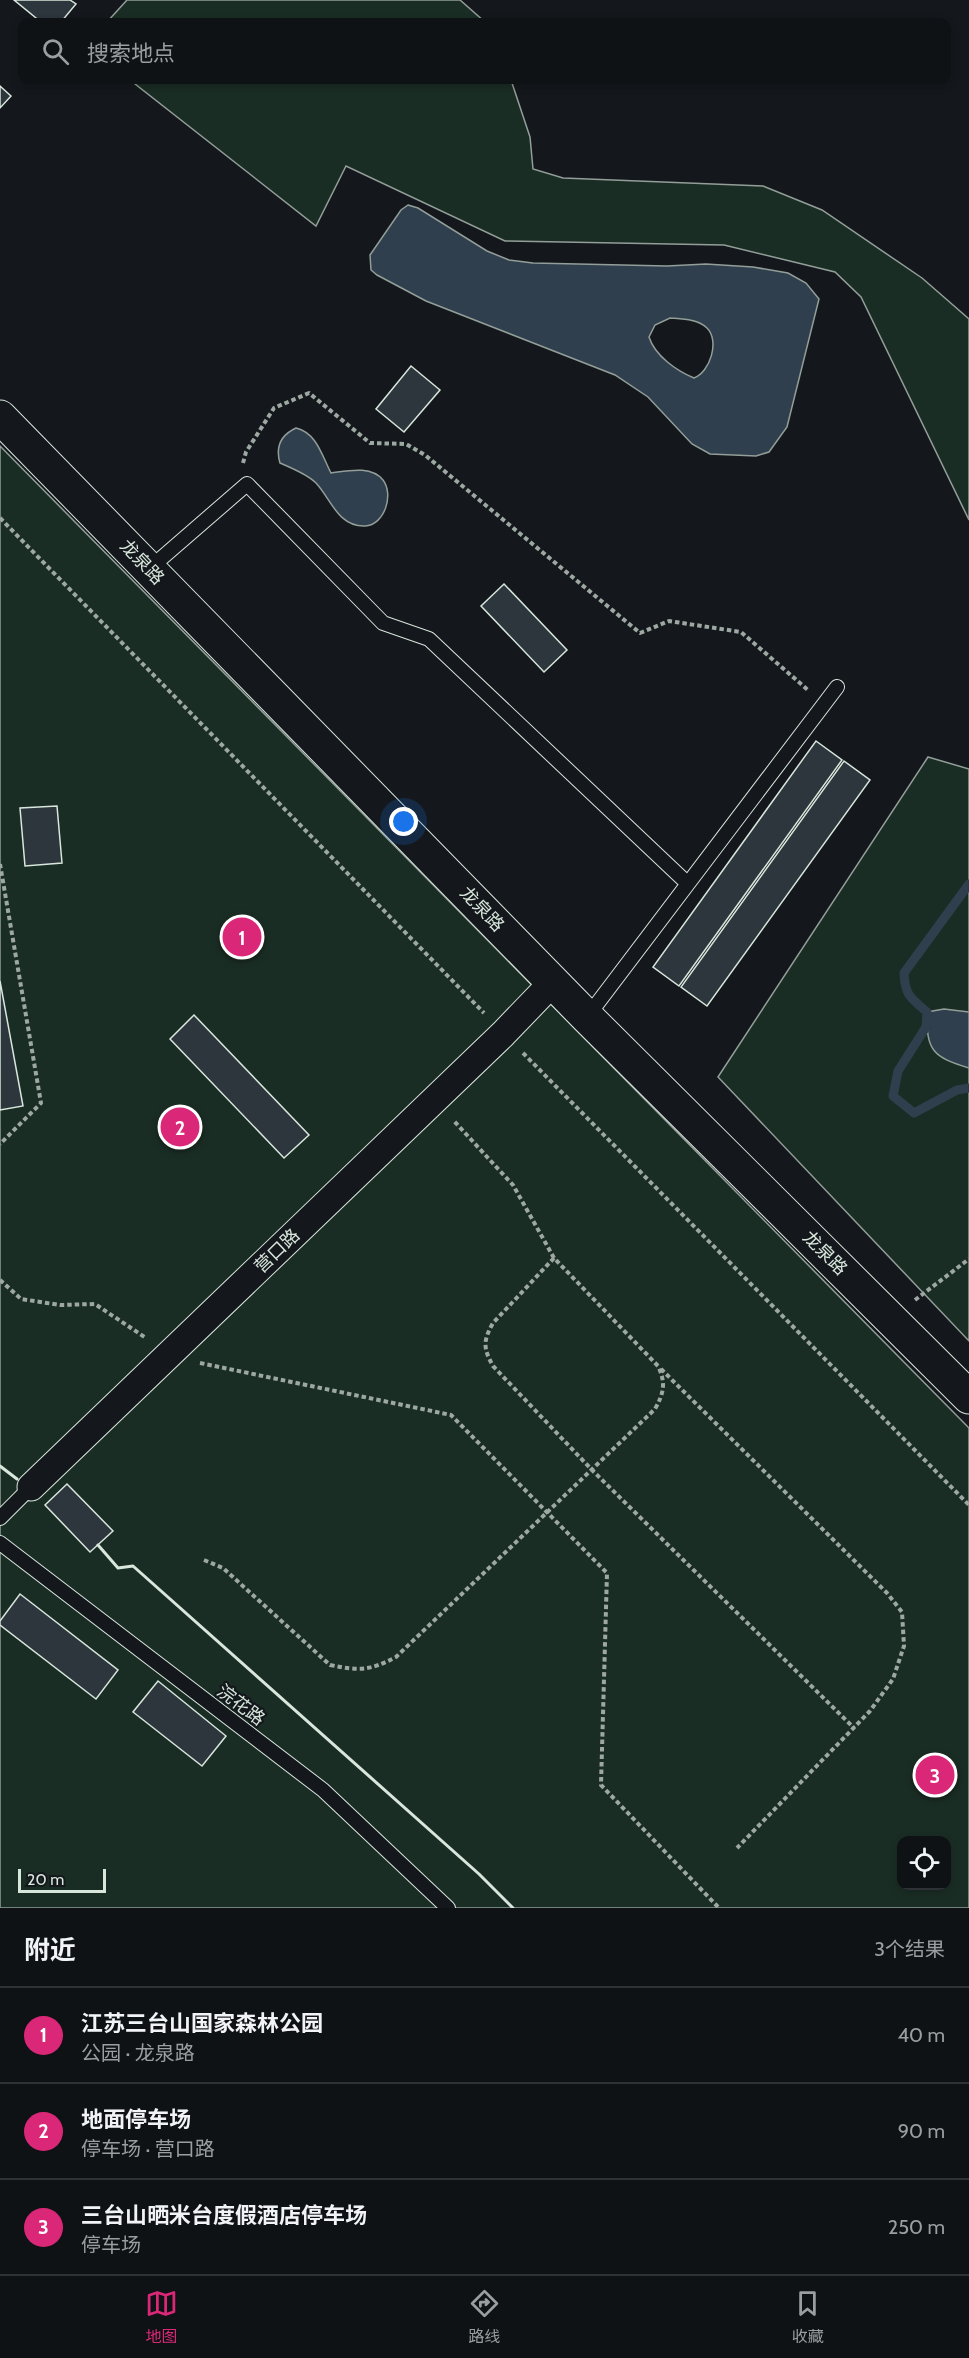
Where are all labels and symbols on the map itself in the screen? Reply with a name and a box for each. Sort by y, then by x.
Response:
street label: 龙泉路 [115,535,169,589]
your location [389,807,418,836]
street label: 龙泉路 [455,882,509,936]
pin: 1 [222,914,262,960]
pin: 2 [160,1104,200,1150]
street label: 营口路 [250,1224,304,1278]
street label: 龙泉路 [798,1226,852,1280]
street label: 浣花路 [213,1680,269,1730]
pin: 3 [916,1752,954,1798]
scale bar [18,1866,106,1894]

